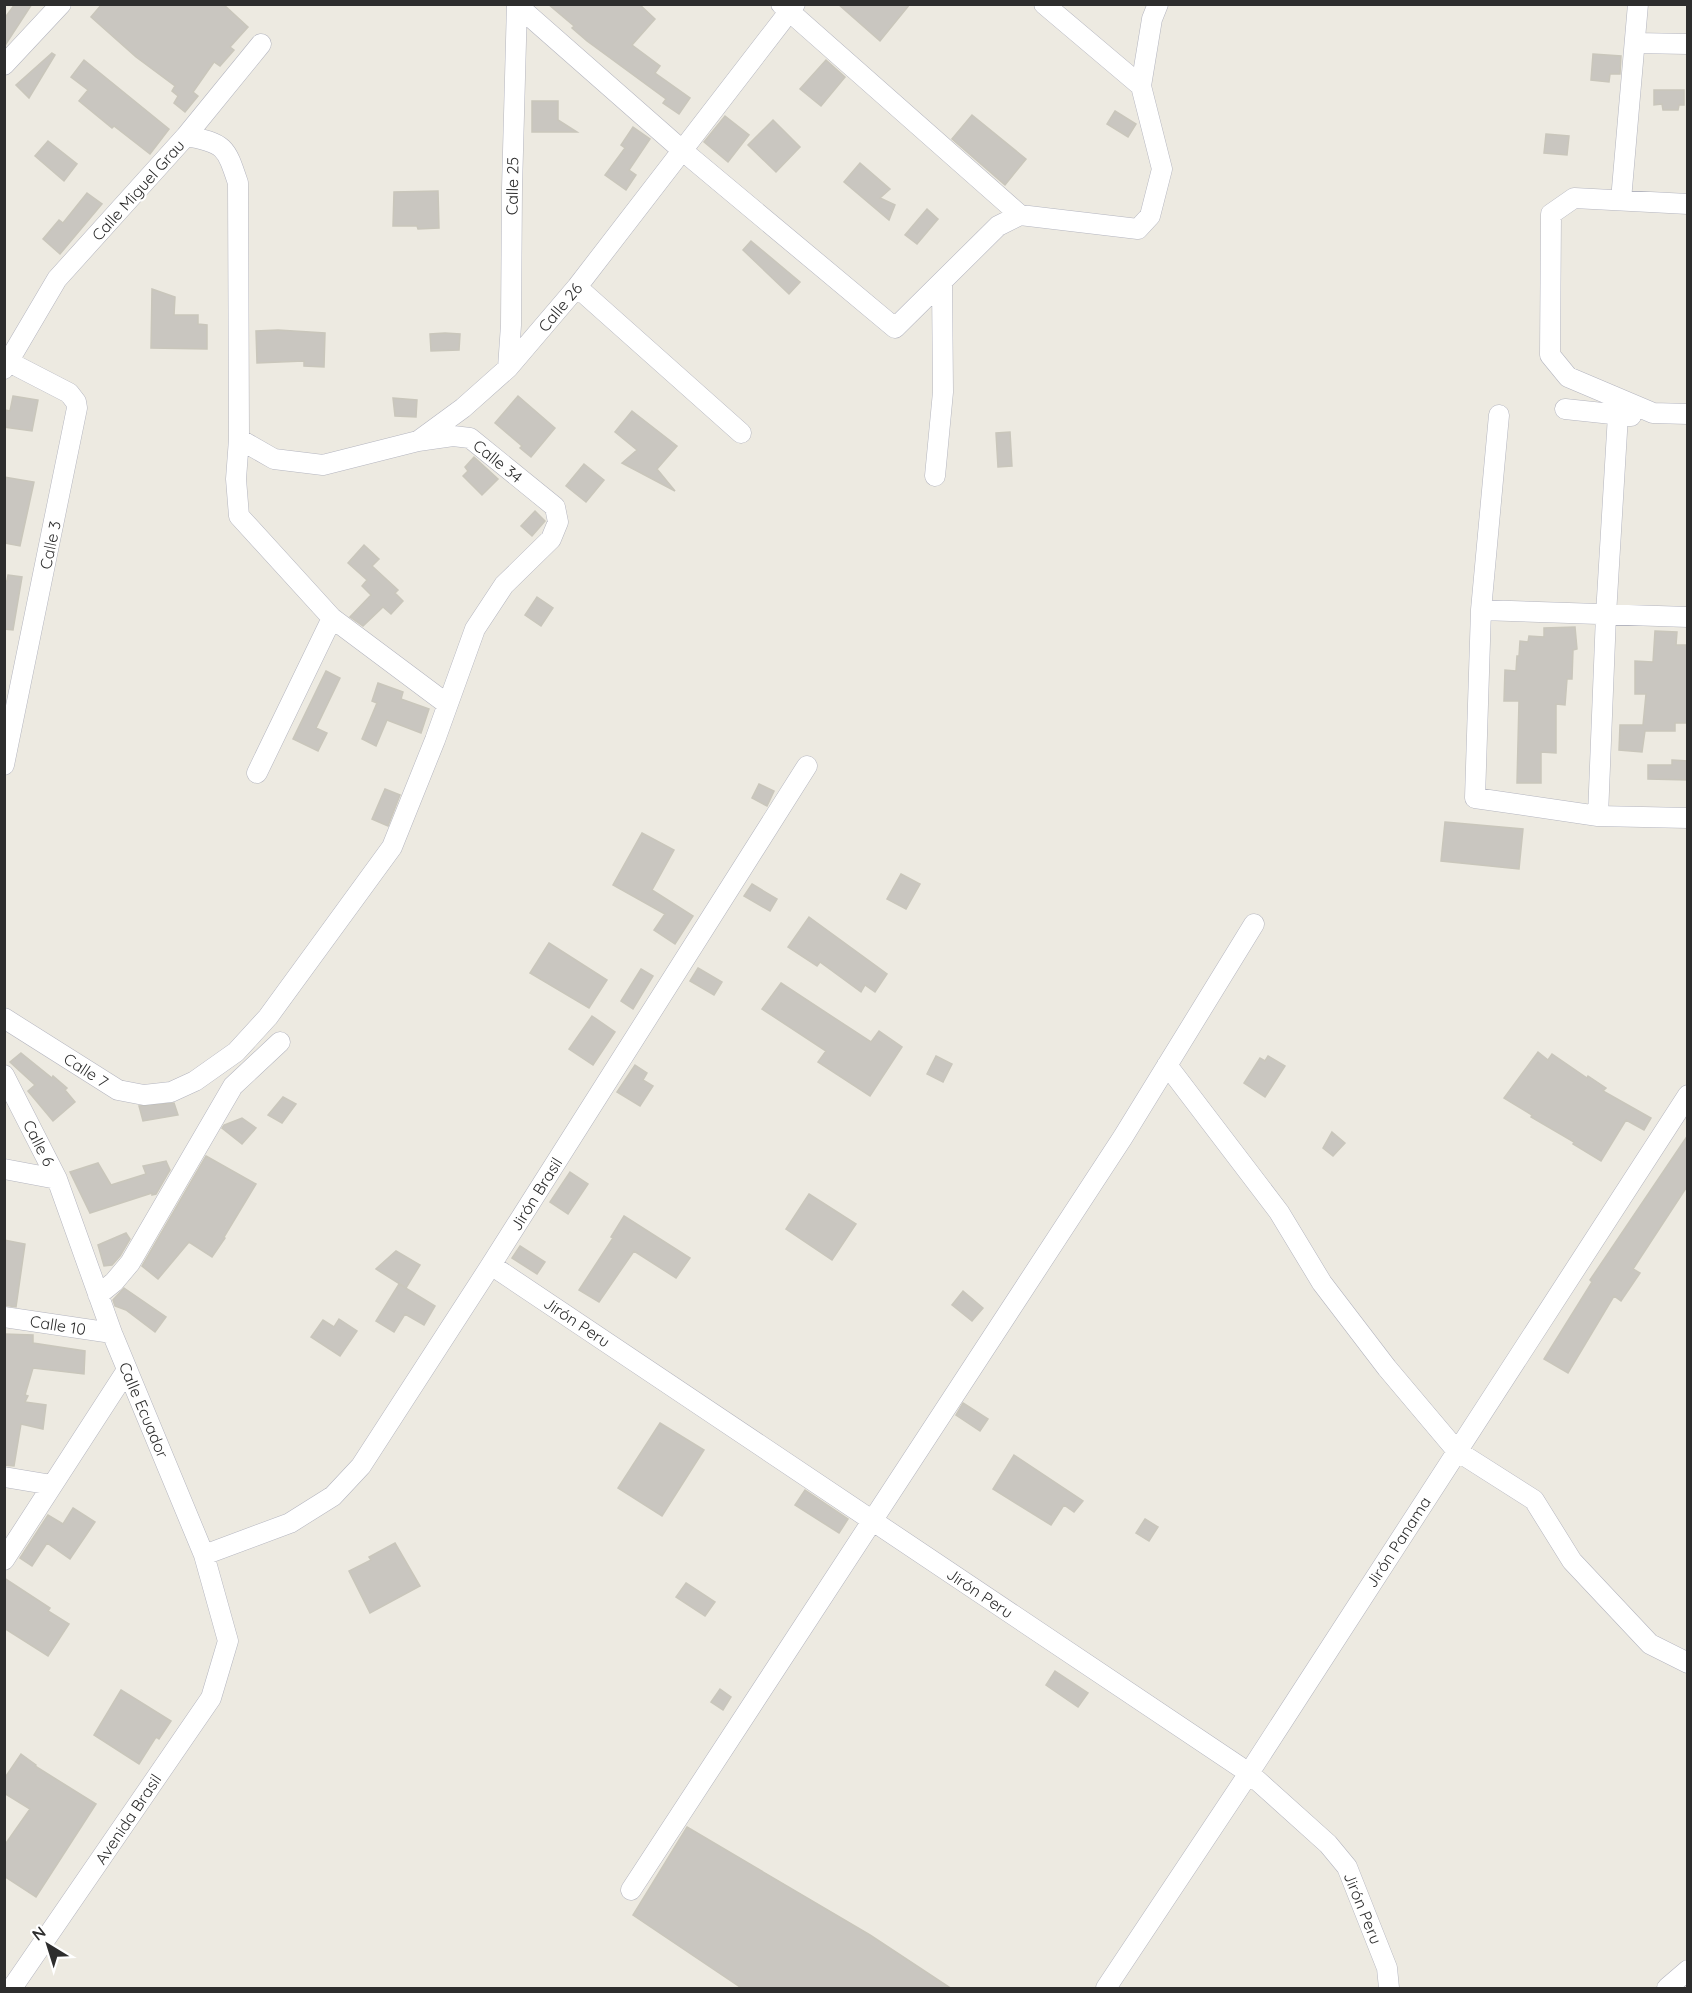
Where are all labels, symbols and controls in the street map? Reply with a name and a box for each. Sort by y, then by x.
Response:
street label: Calle Miguel Grau [87,135,189,245]
street label: Calle 25 [501,157,523,215]
street label: Calle 26 [534,278,587,336]
street label: Calle 34 [469,435,527,487]
street label: Calle 3 [35,519,65,571]
street label: Calle 7 [60,1048,112,1092]
street label: Calle 6 [19,1116,59,1170]
street label: Jirón Brasil [506,1154,566,1234]
street label: Jirón Peru [540,1293,614,1351]
street label: Calle 10 [29,1311,87,1339]
street label: Calle Ecuador [115,1359,173,1461]
street label: Jirón Panama [1361,1493,1435,1591]
street label: Jirón Peru [943,1564,1017,1622]
street label: Avenida Brasil [91,1770,165,1868]
street label: Jirón Peru [1340,1869,1386,1947]
north arrow [18,1915,78,1975]
text: N [28,1922,50,1945]

